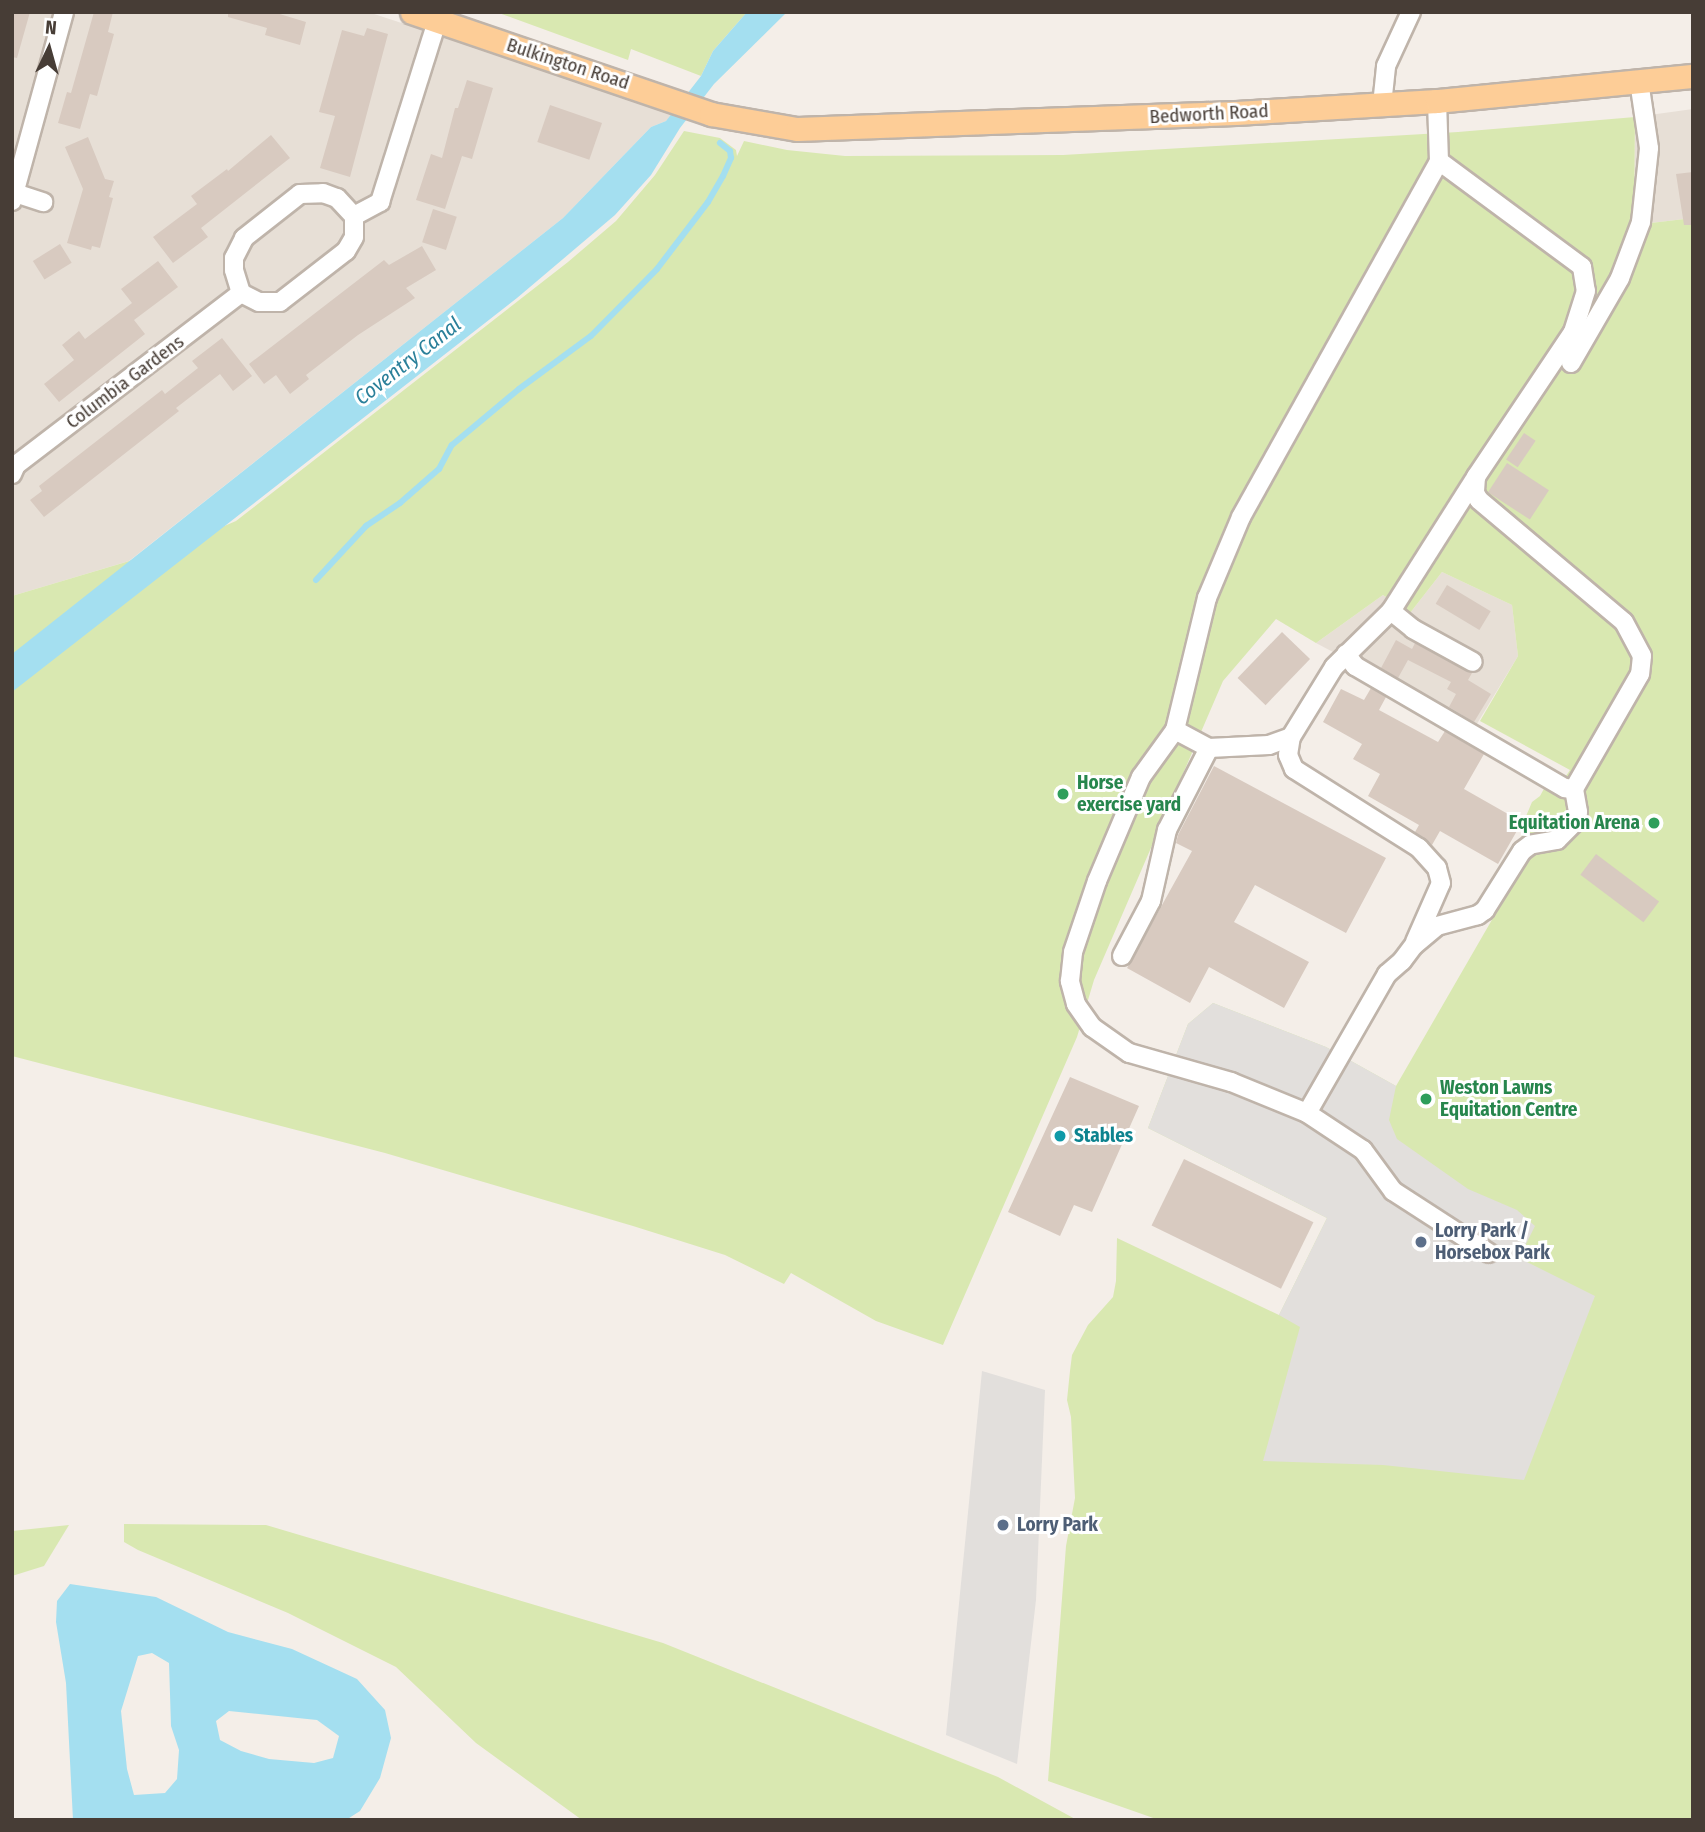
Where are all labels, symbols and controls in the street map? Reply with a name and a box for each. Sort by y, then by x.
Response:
north arrow [14,14,84,84]
text: N [44,16,58,40]
street label: Bulkington Road [504,33,632,95]
street label: Bedworth Road [1149,99,1269,129]
water label: Coventry Canal [350,312,466,410]
street label: Columbia Gardens [62,330,188,434]
place label: Horse exercise yard [1077,772,1181,816]
marker: Horse exercise yard [1055,786,1071,802]
place label: Equitation Arena [1509,812,1640,834]
marker: Equitation Arena [1646,815,1662,831]
place label: Weston Lawns Equitation Centre [1440,1077,1577,1121]
marker: Weston Lawns Equitation Centre [1418,1091,1434,1107]
place label: Stables [1074,1125,1133,1147]
marker: Stables [1052,1128,1068,1144]
place label: Lorry Park / Horsebox Park [1435,1220,1550,1264]
marker: Lorry Park / Horsebox Park [1413,1234,1429,1250]
place label: Lorry Park [1017,1514,1098,1536]
marker: Lorry Park [995,1517,1011,1533]

